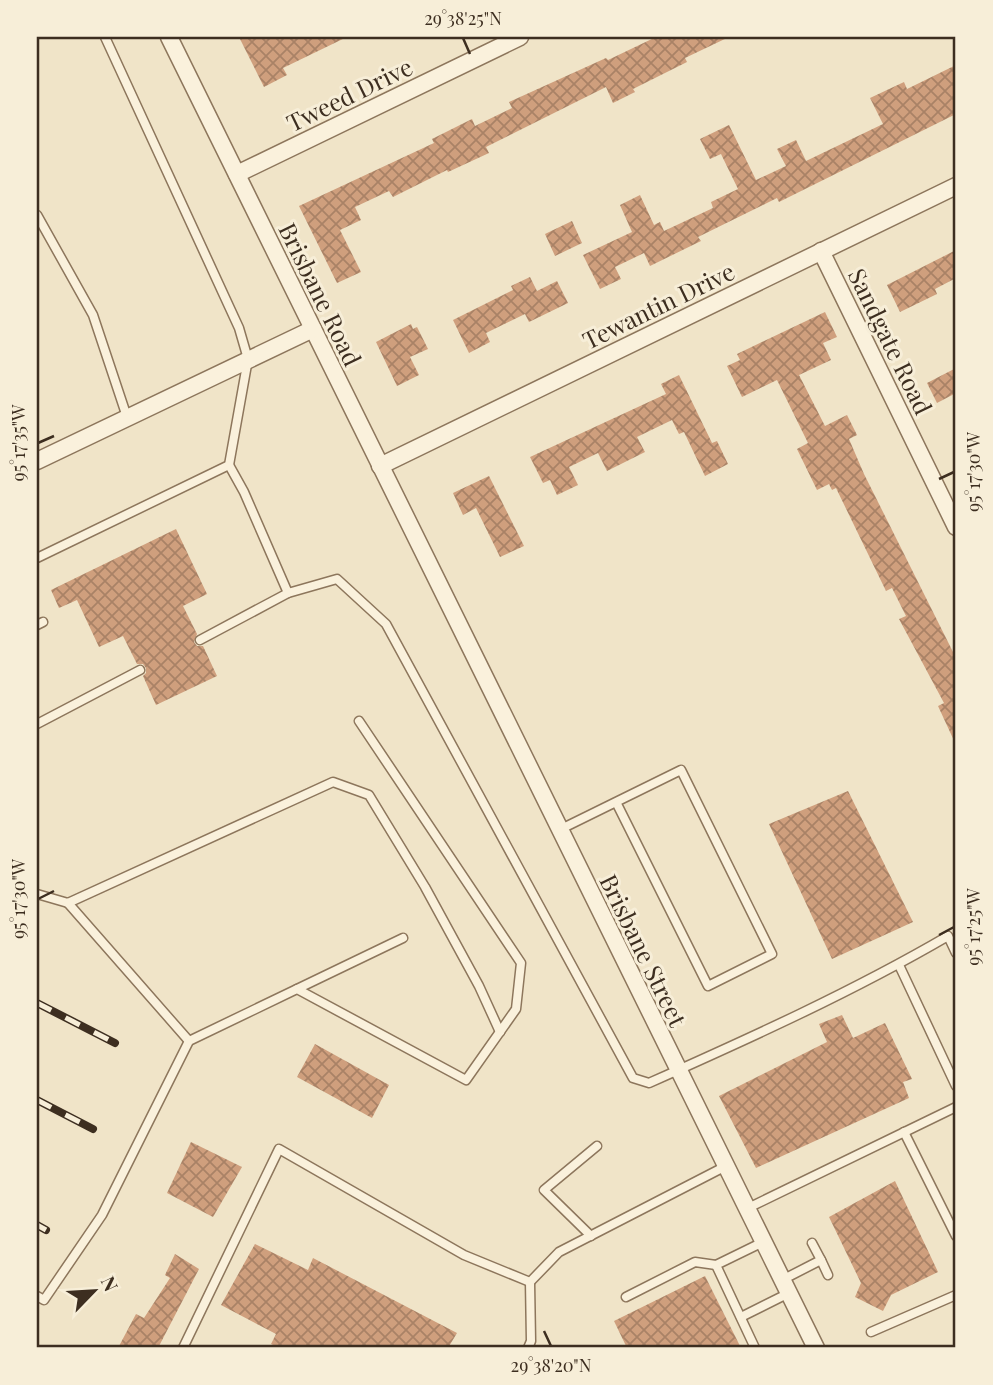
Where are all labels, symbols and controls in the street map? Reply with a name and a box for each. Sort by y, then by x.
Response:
text: 29°38'25"N [424,6,502,30]
street label: Tweed Drive [281,50,417,138]
street label: Brisbane Road [272,217,370,371]
street label: Tewantin Drive [577,254,739,356]
street label: Sandgate Road [842,263,940,419]
text: 95°17'35"W [6,404,30,482]
text: 95°17'30"W [961,431,985,512]
text: 95°17'30"W [6,858,30,939]
street label: Brisbane Street [593,869,695,1032]
text: 95°17'25"W [961,888,985,966]
north arrow [60,1256,130,1326]
text: N [96,1272,125,1295]
text: 29°38'20"N [511,1353,592,1377]

